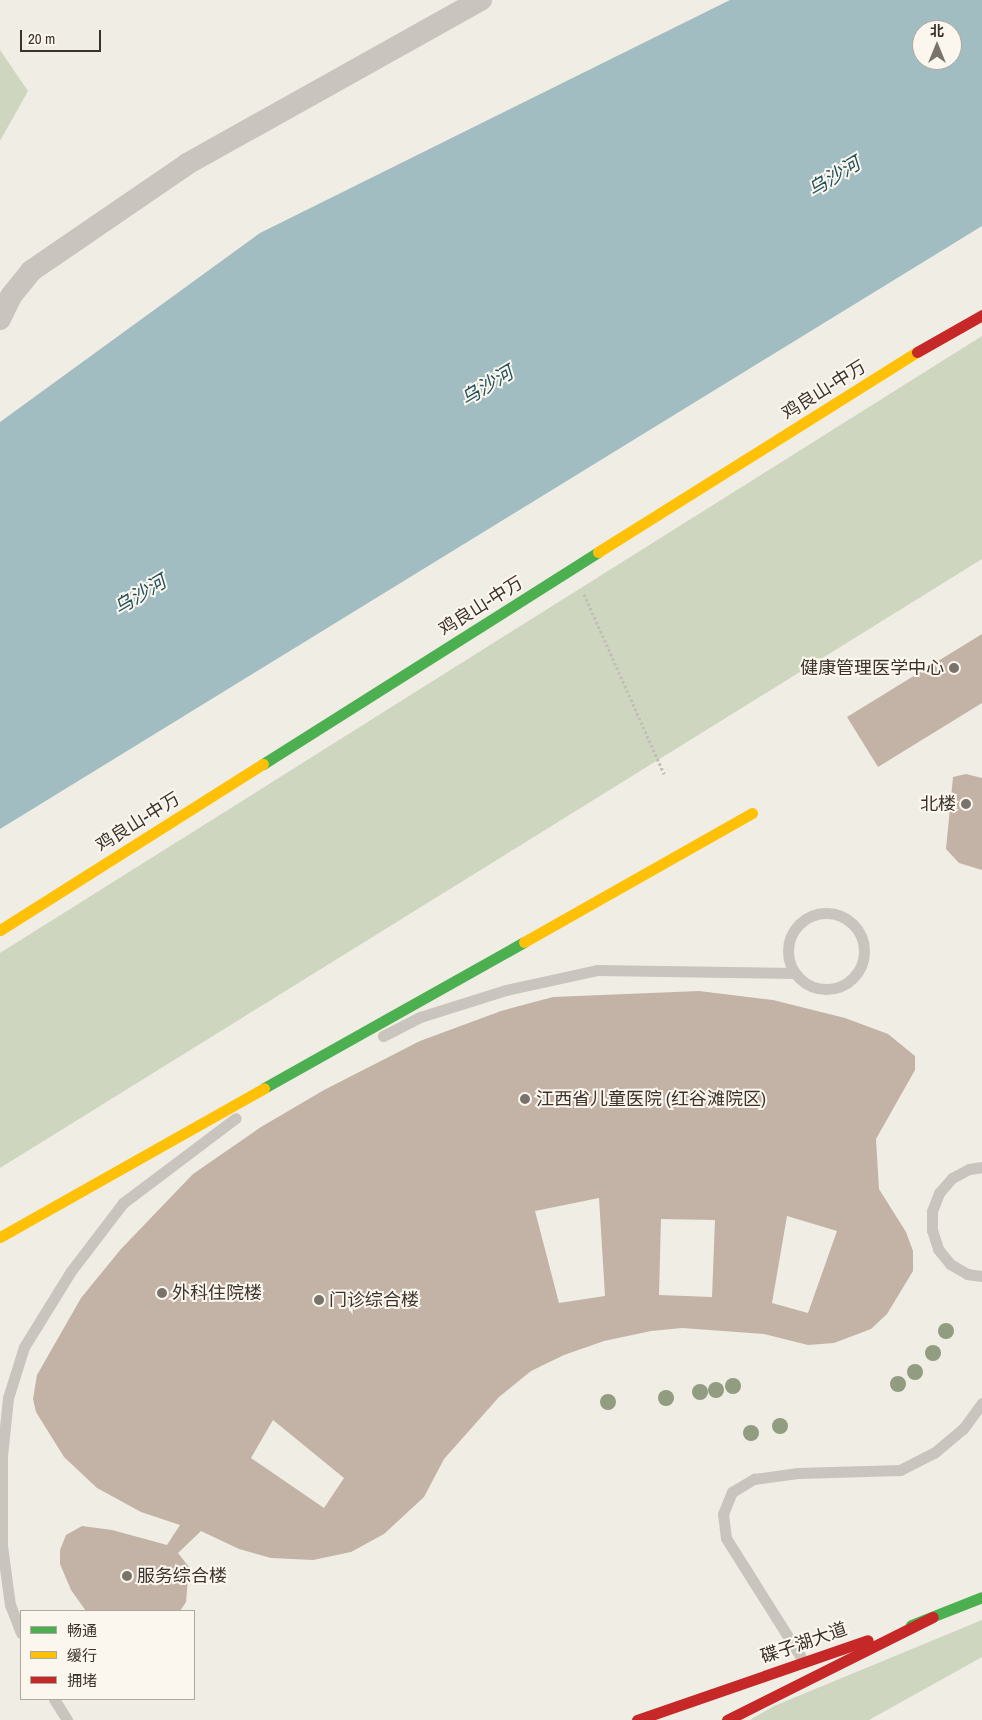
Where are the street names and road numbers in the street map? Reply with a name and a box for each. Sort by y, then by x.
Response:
street label: 鸡良山-中万 [778,356,870,424]
street label: 鸡良山-中万 [435,572,527,640]
street label: 鸡良山-中万 [92,788,184,856]
street label: 碟子湖大道 [758,1618,850,1668]

